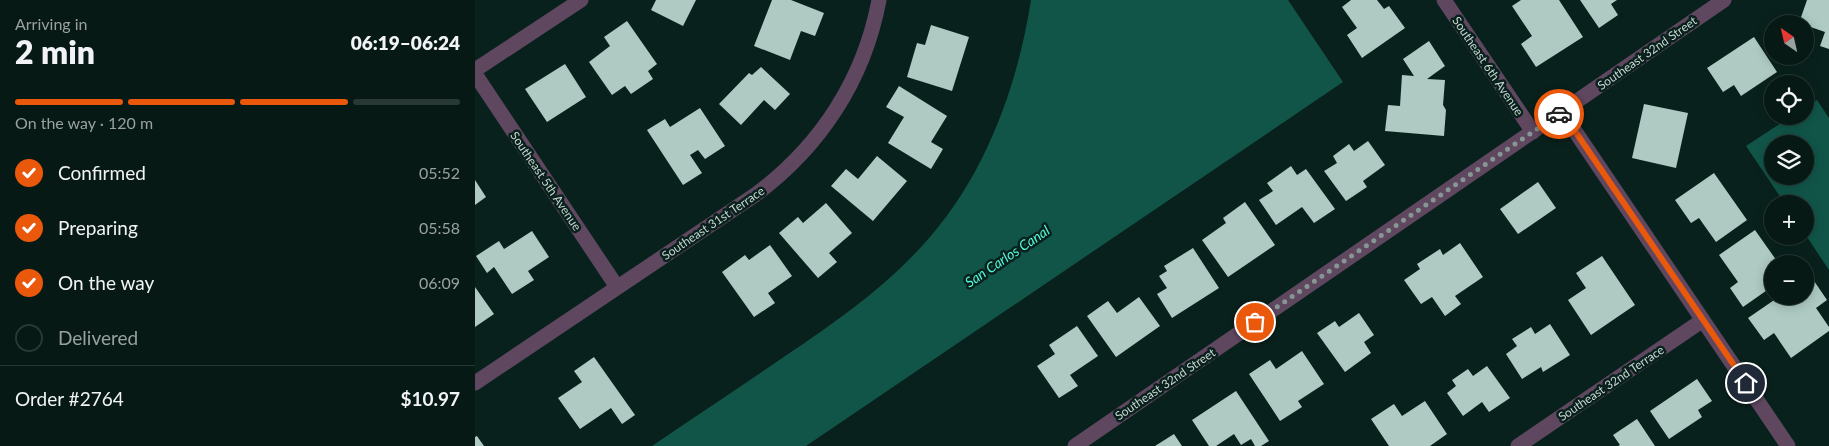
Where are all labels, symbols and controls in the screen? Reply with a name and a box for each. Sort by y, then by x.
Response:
street label: Southeast 32nd Street [1594,13,1700,93]
text: Arriving in [15,14,88,33]
street label: Southeast 6th Avenue [1449,14,1527,118]
north arrow [1764,15,1814,65]
map controls [1764,15,1814,305]
text: 06:19–06:24 [351,31,460,54]
text: 2 min [15,32,95,71]
button: locate [1764,75,1814,125]
courier [1534,89,1584,139]
icon: car [1545,100,1573,128]
text: On the way · 120 m [15,113,153,132]
street label: Southeast 5th Avenue [507,129,585,233]
button: layers [1764,135,1814,185]
icon: check [15,159,43,187]
text: Confirmed [58,161,146,184]
text: 05:52 [419,163,460,182]
street label: Southeast 31st Terrace [659,183,767,263]
button: + [1764,195,1814,245]
icon: check [15,214,43,242]
text: Preparing [58,216,138,239]
text: 05:58 [419,218,460,237]
water label: San Carlos Canal [961,221,1053,291]
button: − [1764,255,1814,305]
icon: check [15,269,43,297]
text: On the way [58,271,154,294]
text: 06:09 [419,273,460,292]
pin [1234,301,1276,343]
icon: bag [1241,308,1269,336]
text: Delivered [58,326,138,349]
street label: Southeast 32nd Terrace [1555,342,1667,424]
street label: Southeast 32nd Street [1112,344,1219,423]
pin [1725,362,1767,404]
icon: home [1732,369,1760,397]
text: Order #2764 [15,387,124,410]
text: $10.97 [400,387,460,410]

